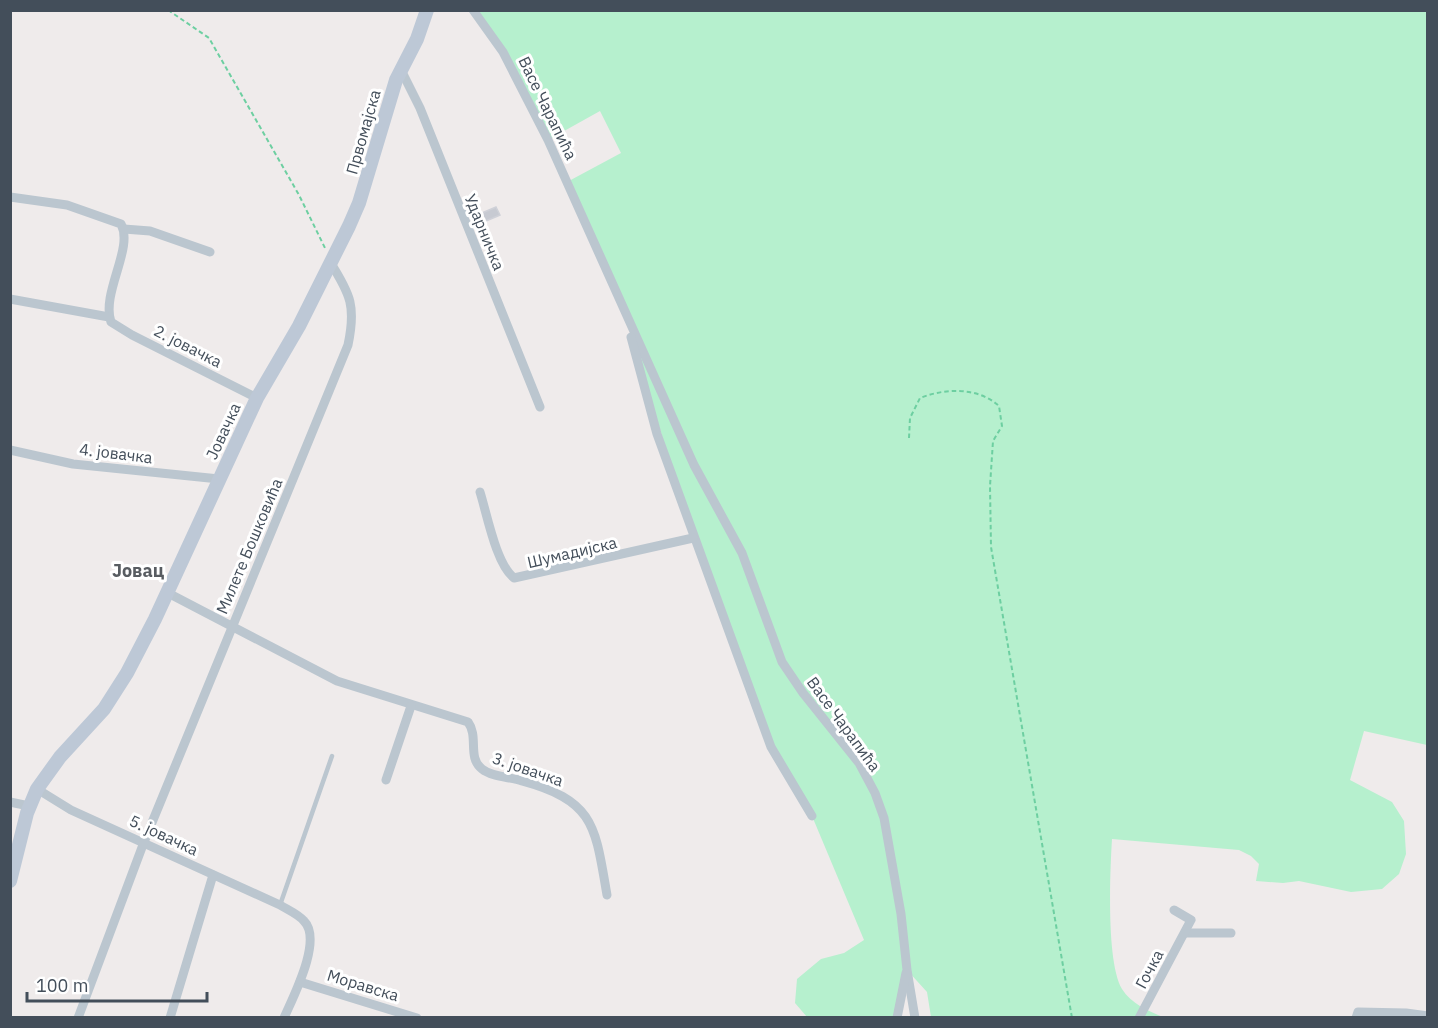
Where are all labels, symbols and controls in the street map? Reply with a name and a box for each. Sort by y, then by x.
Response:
street label: Васе Чарапића [514,53,582,163]
street label: Првомајска [341,87,385,177]
street label: Ударничка [461,191,510,273]
street label: 2. јовачка [151,320,226,372]
street label: Јовачка [201,399,245,462]
street label: 4. јовачка [78,439,154,467]
street label: Милете Бошковића [211,475,287,617]
street label: Шумадијска [525,532,619,572]
district label: Јовац [112,559,165,582]
street label: Васе Чарапића [803,673,885,776]
street label: 3. јовачка [490,748,567,791]
street label: 5. јовачка [126,810,202,860]
street label: Гочка [1131,946,1168,992]
scale bar [27,965,207,1003]
street label: Моравска [325,965,402,1006]
text: 100 m [36,974,88,997]

